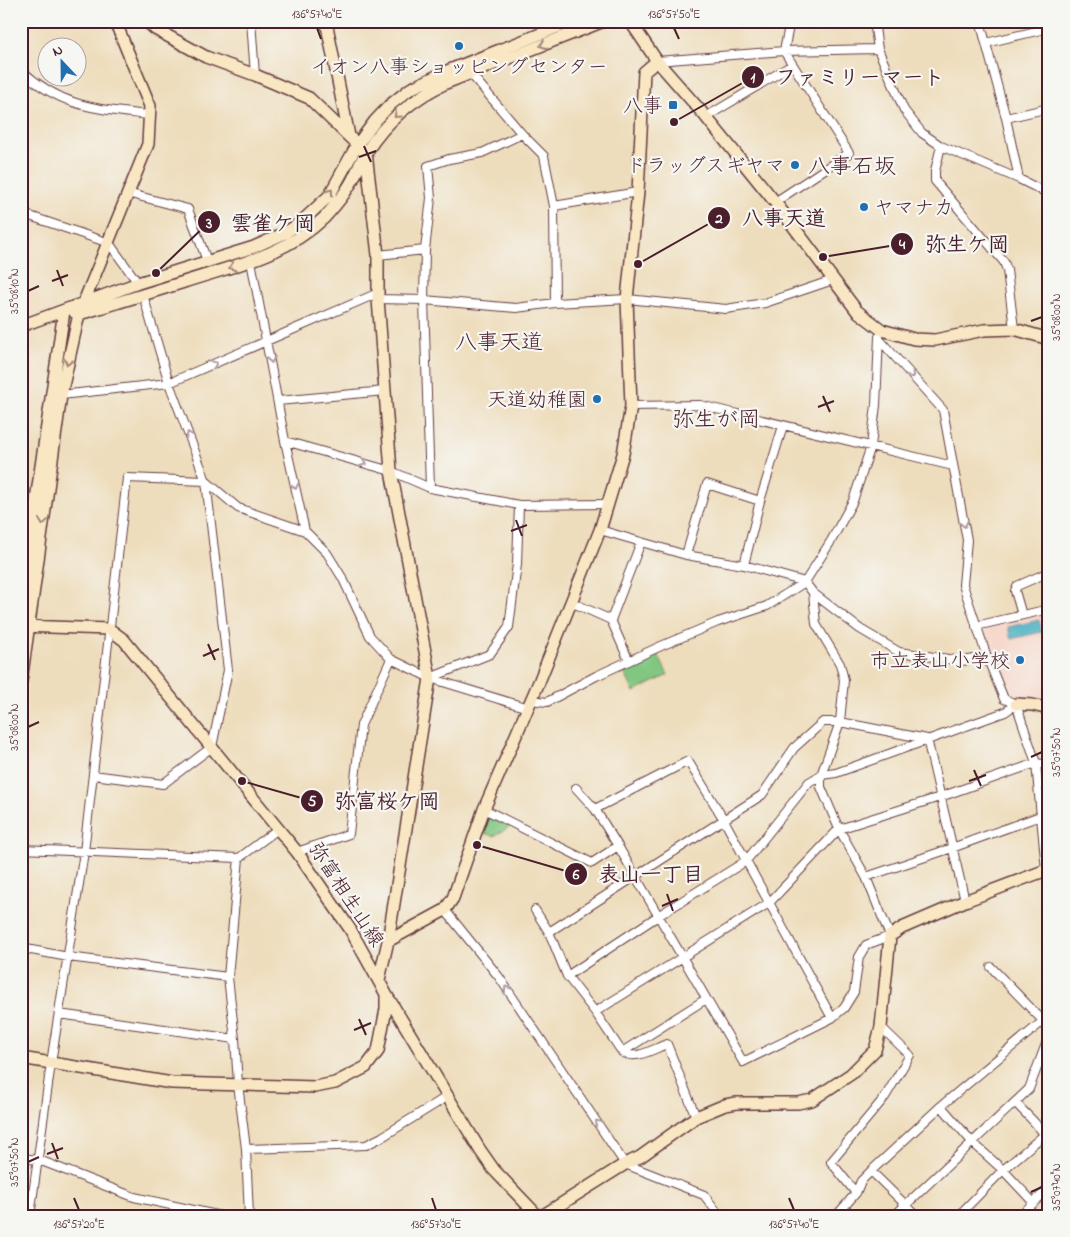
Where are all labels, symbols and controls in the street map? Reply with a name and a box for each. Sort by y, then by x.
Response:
text: 136°57'40"E [292,6,342,24]
text: 136°57'50"E [648,6,700,24]
north arrow [38,38,88,88]
one-way arrow [539,39,547,49]
text: N [49,40,66,63]
marker: イオン八事ショッピングセンター [453,40,465,52]
place label: イオン八事ショッピングセンター [310,54,608,83]
callout: ファミリーマート [741,59,954,95]
text: ファミリーマート [776,64,944,94]
text: 1 [751,67,756,89]
place label: 八事 [623,93,663,122]
marker: 八事 [667,99,679,111]
one-way arrow [394,109,403,117]
district label: 八事石坂 [808,152,896,184]
place label: ドラッグスギヤマ [626,153,785,182]
marker: ドラッグスギヤマ [789,159,801,171]
one-way arrow [324,189,333,198]
place label: ヤマナカ [874,195,954,224]
callout: 八事天道 [707,200,836,236]
marker: ヤマナカ [858,201,870,213]
callout: 雲雀ケ岡 [196,204,325,240]
text: 八事天道 [742,205,826,235]
text: 2 [714,208,723,230]
text: 雲雀ケ岡 [231,210,315,240]
text: 3 [205,213,212,235]
callout: 弥生ケ岡 [890,226,1019,262]
text: 弥生ケ岡 [925,231,1009,261]
text: 4 [898,234,906,256]
one-way arrow [228,261,237,271]
text: 35°08'10"N [6,268,24,314]
text: 35°08'00"N [1048,293,1066,341]
district label: 八事天道 [455,328,543,360]
one-way arrow [265,356,275,364]
one-way arrow [63,357,74,366]
one-way arrow [209,359,218,370]
one-way arrow [906,370,915,379]
place label: 天道幼稚園 [487,387,587,416]
marker: 天道幼稚園 [591,393,603,405]
district label: 弥生が岡 [672,405,760,437]
one-way arrow [185,431,195,440]
one-way arrow [358,457,366,467]
one-way arrow [289,481,300,490]
one-way arrow [39,518,49,527]
one-way arrow [958,519,968,528]
place label: 市立表山小学校 [870,648,1010,677]
marker: 市立表山小学校 [1014,654,1026,666]
text: 35°08'00"N [6,703,24,751]
text: 35°07'50"N [1048,727,1066,777]
callout: 弥富桜ケ岡 [299,783,449,819]
text: 弥富桜ケ岡 [335,788,440,818]
text: 5 [308,791,317,813]
street label: 弥富相生山線 [300,837,390,954]
callout: 表山一丁目 [564,856,714,892]
text: 表山一丁目 [599,861,704,891]
text: 6 [572,864,580,886]
one-way arrow [503,985,513,994]
one-way arrow [595,1120,604,1129]
text: 35°07'50"N [6,1137,24,1187]
text: 35°07'40"N [1048,1163,1066,1211]
text: 136°57'20"E [53,1216,105,1234]
text: 136°57'30"E [411,1216,461,1234]
text: 136°57'40"E [769,1216,819,1234]

